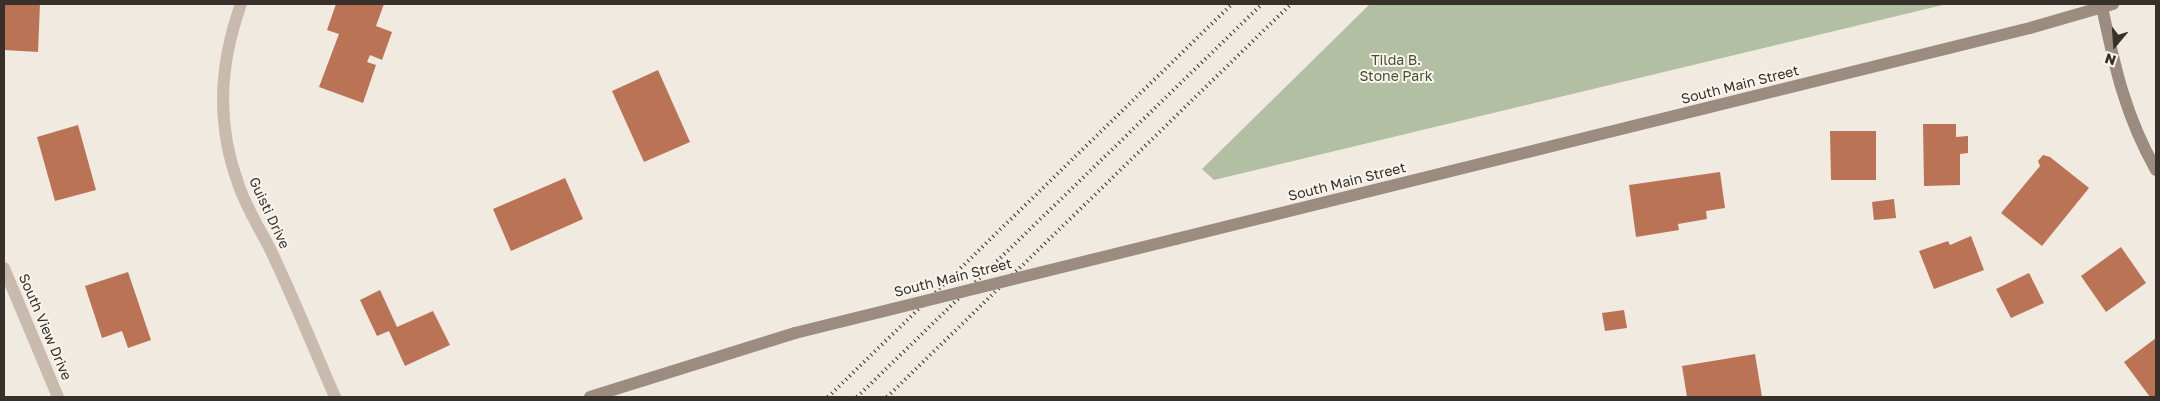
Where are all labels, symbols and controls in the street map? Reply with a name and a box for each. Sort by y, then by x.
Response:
north arrow [2090,20,2140,70]
text: N [2103,50,2118,69]
park label: Tilda B. Stone Park [1359,53,1433,85]
street label: South Main Street [1679,62,1801,108]
street label: South Main Street [1286,159,1408,205]
street label: Guisti Drive [245,175,293,251]
street label: South Main Street [892,255,1014,301]
street label: South View Drive [15,271,75,383]

